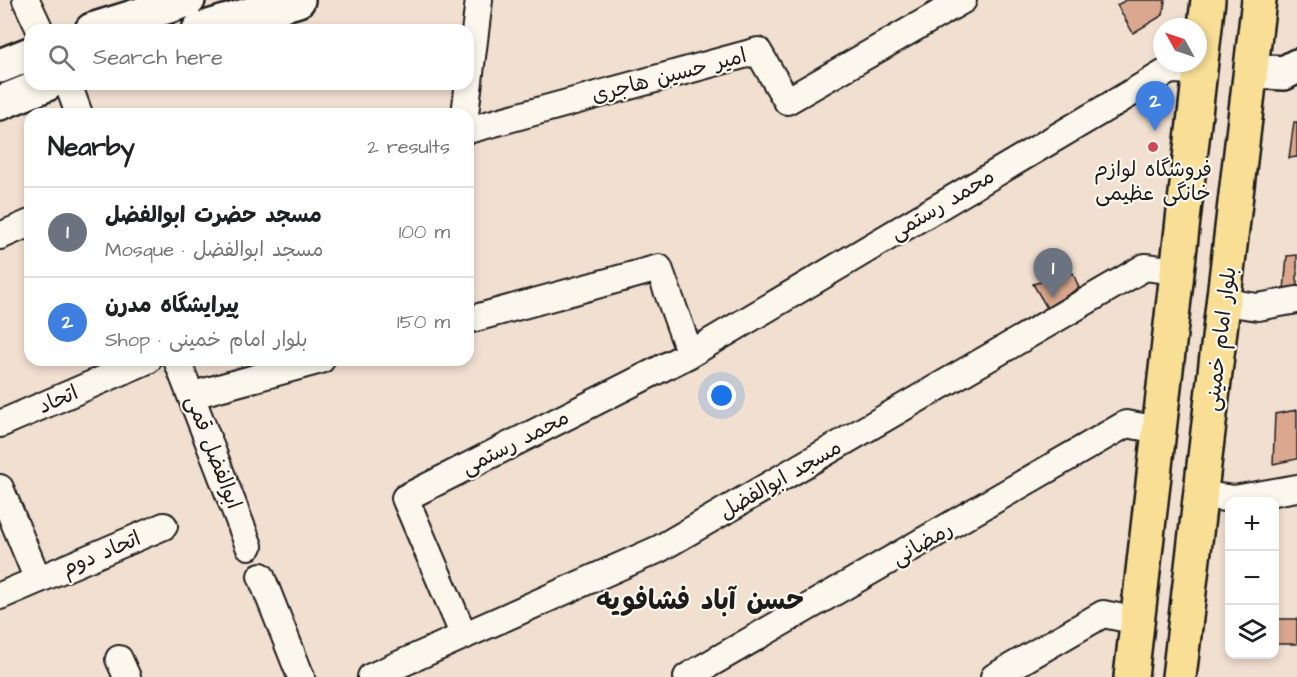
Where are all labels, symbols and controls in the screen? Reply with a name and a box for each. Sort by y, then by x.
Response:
north arrow [1153,18,1207,72]
search box [24,24,474,90]
icon: search [45,41,78,74]
street label: امیر حسین هاجری [588,41,750,110]
text: Search here [93,42,223,73]
pin: 2 [1136,82,1174,131]
text: Nearby [48,129,135,165]
text: 2 results [367,133,450,161]
marker: فروشگاه لوازم خانگی عظیمی [1146,140,1160,154]
place label: فروشگاه لوازم خانگی عظیمی [1094,155,1212,208]
street label: محمد رستمی [885,162,1000,247]
text: مسجد حضرت ابوالفضل [105,200,322,231]
text: 1 [66,218,69,246]
text: 100 m [399,218,450,246]
text: Mosque · مسجد ابوالفضل [105,236,323,264]
pin: 1 [1034,248,1072,298]
street label: بلوار امام خمینی [1197,265,1245,413]
text: پیرایشگاه مدرن [105,290,239,321]
text: 2 [62,308,73,336]
text: 150 m [397,308,450,336]
text: Shop · بلوار امام خمینی [105,326,308,354]
street label: اتحاد [34,378,83,421]
your location [707,381,736,410]
street label: ابوالفضل قمی [179,391,248,513]
street label: محمد رستمی [456,403,574,482]
street label: مسجد ابوالفضل [714,433,847,526]
map controls [1225,497,1279,659]
button: + [1225,497,1279,551]
street label: رمضانی [886,514,958,573]
street label: اتحاد دوم [57,524,146,584]
button: − [1225,551,1279,605]
district label: حسن آباد فشافویه [596,582,804,620]
button: layers [1225,605,1279,659]

